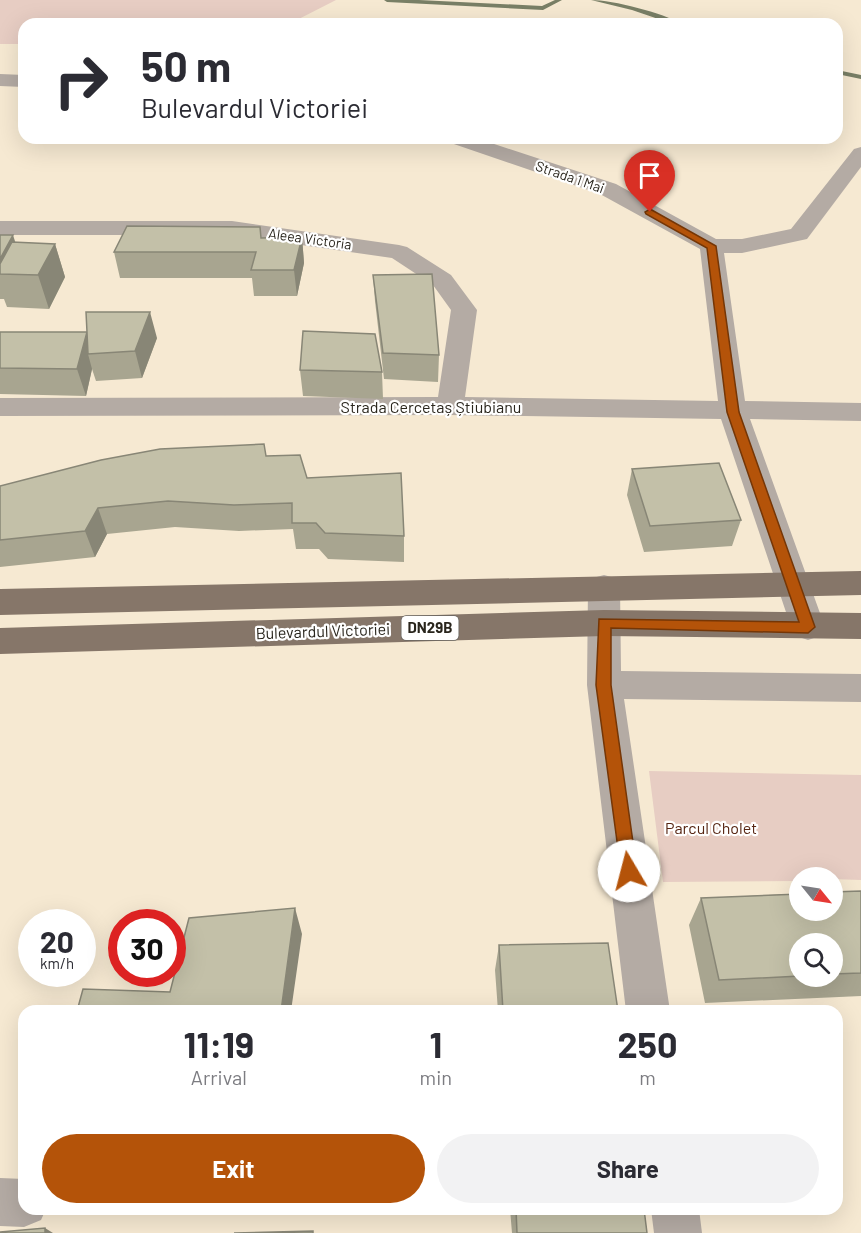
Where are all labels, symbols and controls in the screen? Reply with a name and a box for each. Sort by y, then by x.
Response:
text: 50 m [141,40,231,90]
icon: right [42,42,120,120]
text: Bulevardul Victoriei [141,91,368,123]
pin [624,150,675,212]
street label: Strada 1 Mai [534,157,607,196]
icon: arrive [633,159,666,192]
street label: Aleea Victoria [267,224,353,253]
street label: Strada Cercetaș Știubianu [341,397,521,416]
road number: DN29B [402,616,458,640]
street label: Bulevardul Victoriei [255,619,391,642]
park label: Parcul Cholet [665,818,757,837]
position arrow [597,839,661,903]
north arrow [789,867,843,921]
map controls [789,867,843,987]
speed limit sign: 30 [108,909,186,987]
text: 20 [40,923,74,959]
button: search [789,933,843,987]
text: km/h [40,954,74,972]
text: 11:19 [183,1022,254,1065]
text: 1 [429,1022,442,1065]
text: 250 [617,1022,678,1065]
text: Arrival [191,1065,247,1089]
text: min [420,1065,452,1089]
text: m [639,1065,656,1089]
button: Exit [42,1134,425,1203]
button: Share [437,1134,819,1203]

